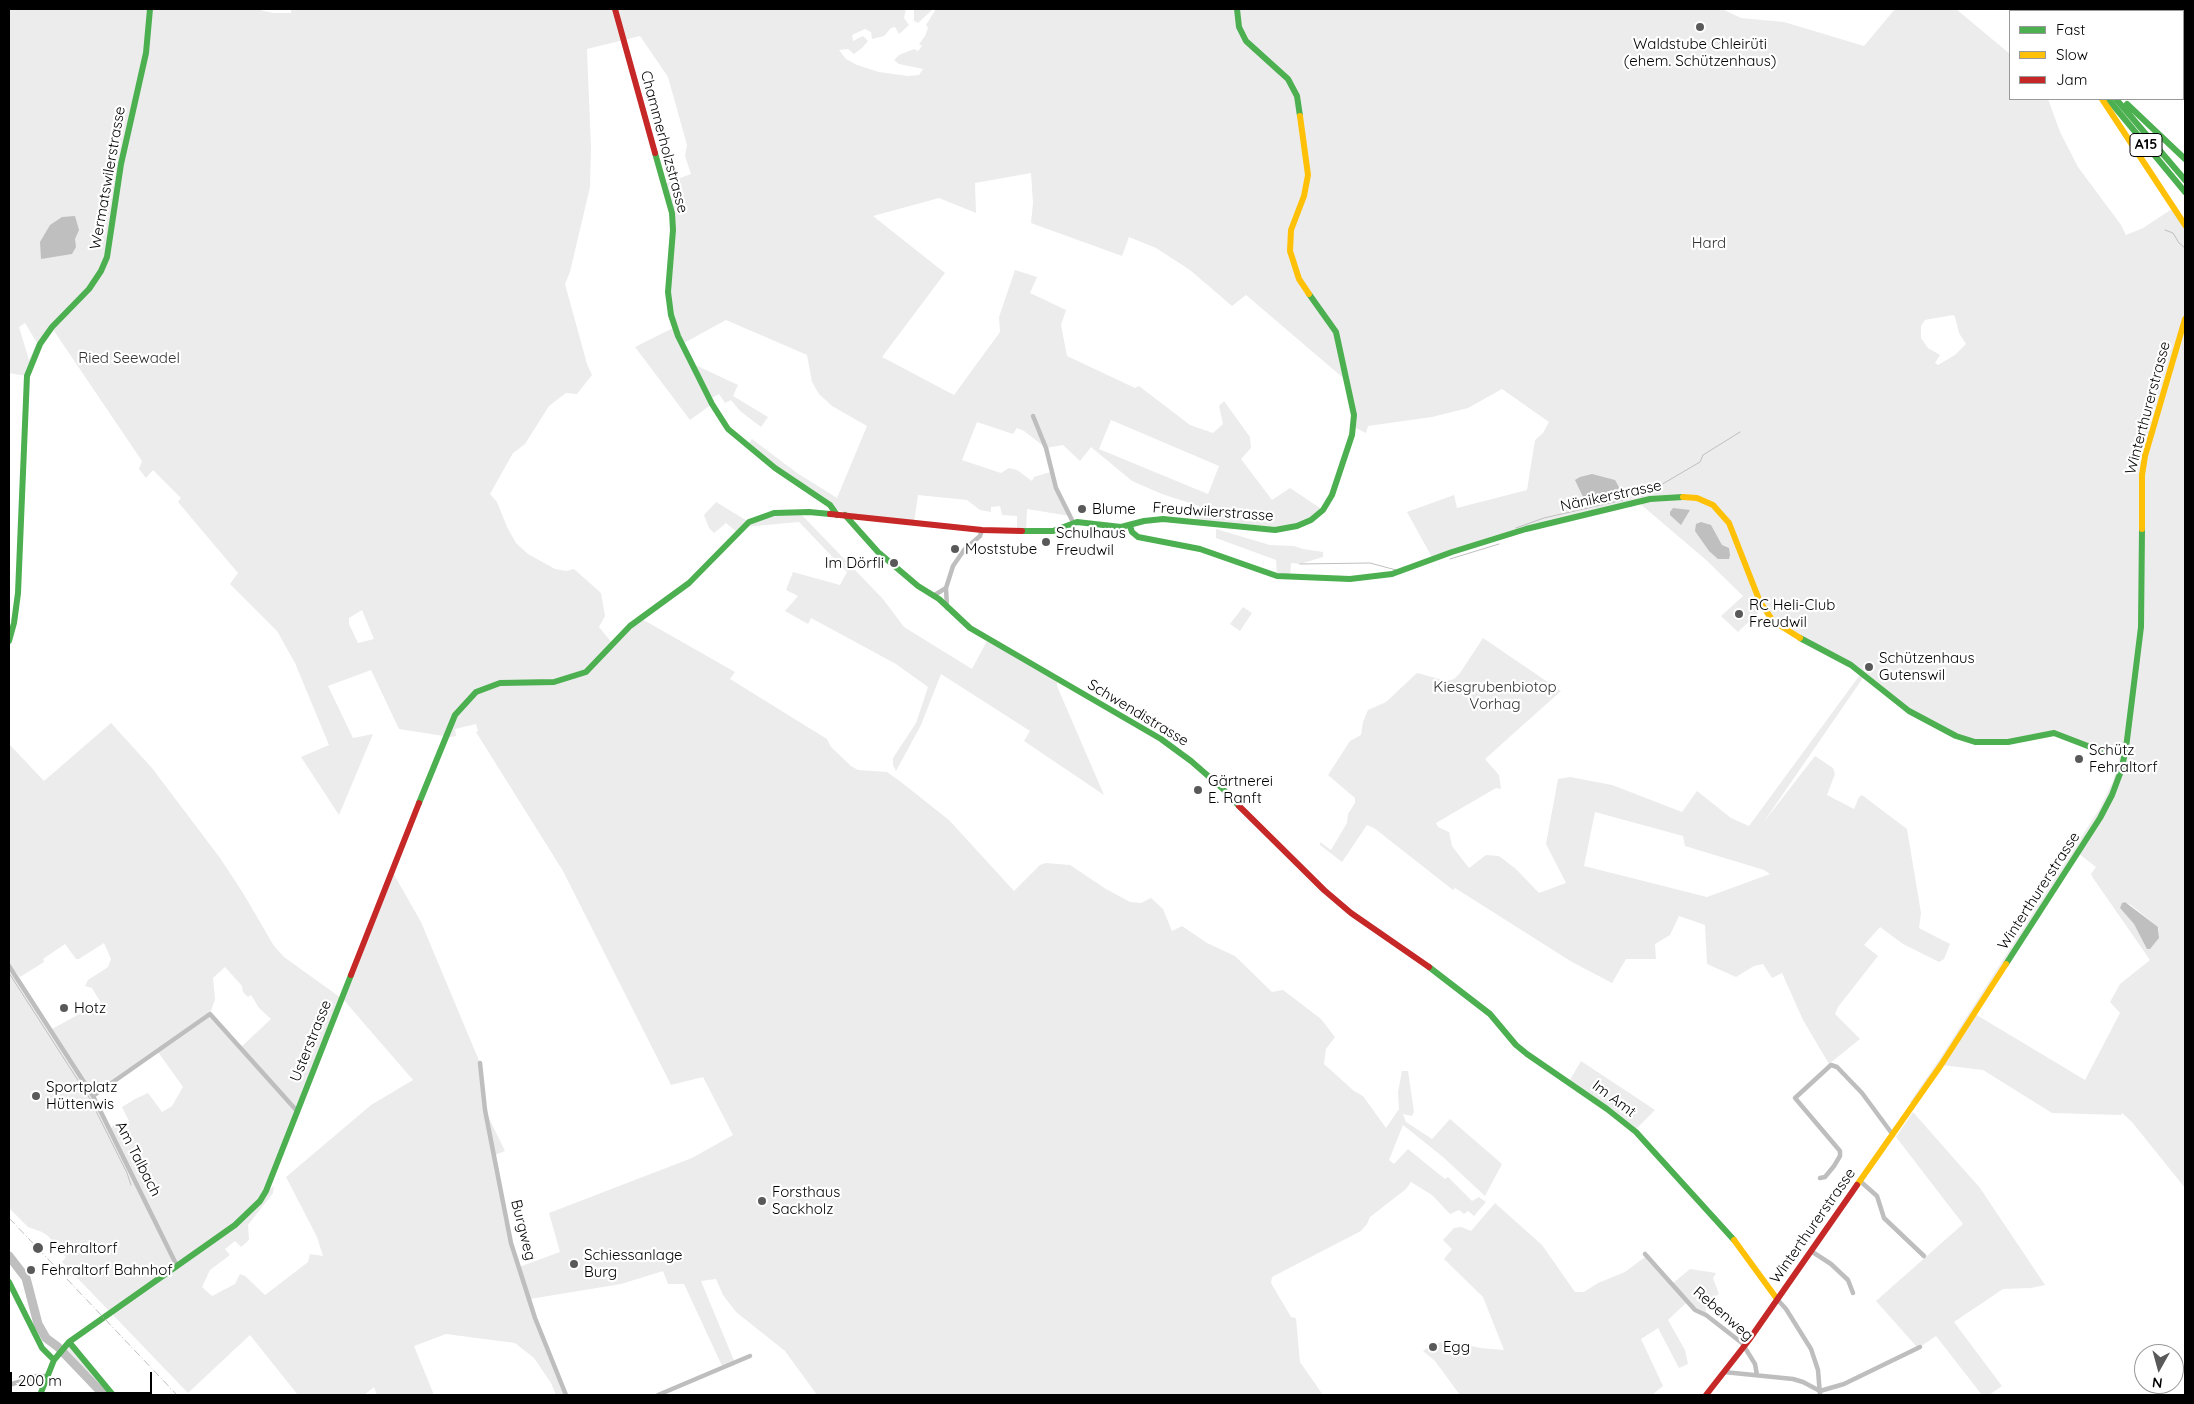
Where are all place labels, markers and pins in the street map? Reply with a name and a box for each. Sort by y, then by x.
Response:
marker: Waldstube Chleirüti (ehem. Schützenhaus) [1694,21,1706,33]
place label: Waldstube Chleirüti (ehem. Schützenhaus) [1624,35,1776,70]
place label: Blume [1092,500,1136,518]
marker: Blume [1076,503,1088,515]
place label: Schulhaus Freudwil [1056,524,1126,559]
marker: Schulhaus Freudwil [1040,536,1052,548]
place label: Moststube [965,540,1037,558]
marker: Moststube [949,543,961,555]
place label: Im Dörfli [825,554,884,572]
marker: Im Dörfli [888,557,900,569]
place label: RC Heli-Club Freudwil [1749,596,1835,631]
marker: RC Heli-Club Freudwil [1733,608,1745,620]
place label: Schützenhaus Gutenswil [1879,649,1975,684]
marker: Schützenhaus Gutenswil [1863,661,1875,673]
place label: Schütz Fehraltorf [2089,741,2158,776]
marker: Schütz Fehraltorf [2073,753,2085,765]
place label: Gärtnerei E. Ranft [1208,772,1273,807]
marker: Gärtnerei E. Ranft [1192,784,1204,796]
place label: Hotz [74,999,106,1017]
marker: Hotz [58,1002,70,1014]
place label: Sportplatz Hüttenwis [46,1078,117,1113]
marker: Sportplatz Hüttenwis [30,1090,42,1102]
place label: Forsthaus Sackholz [772,1183,840,1218]
marker: Forsthaus Sackholz [756,1195,768,1207]
place label: Fehraltorf [49,1239,118,1257]
marker: Fehraltorf [31,1241,45,1255]
place label: Schiessanlage Burg [584,1246,682,1281]
marker: Schiessanlage Burg [568,1258,580,1270]
place label: Fehraltorf Bahnhof [41,1261,173,1279]
marker: Fehraltorf Bahnhof [25,1264,37,1276]
place label: Egg [1443,1338,1470,1356]
marker: Egg [1427,1341,1439,1353]

